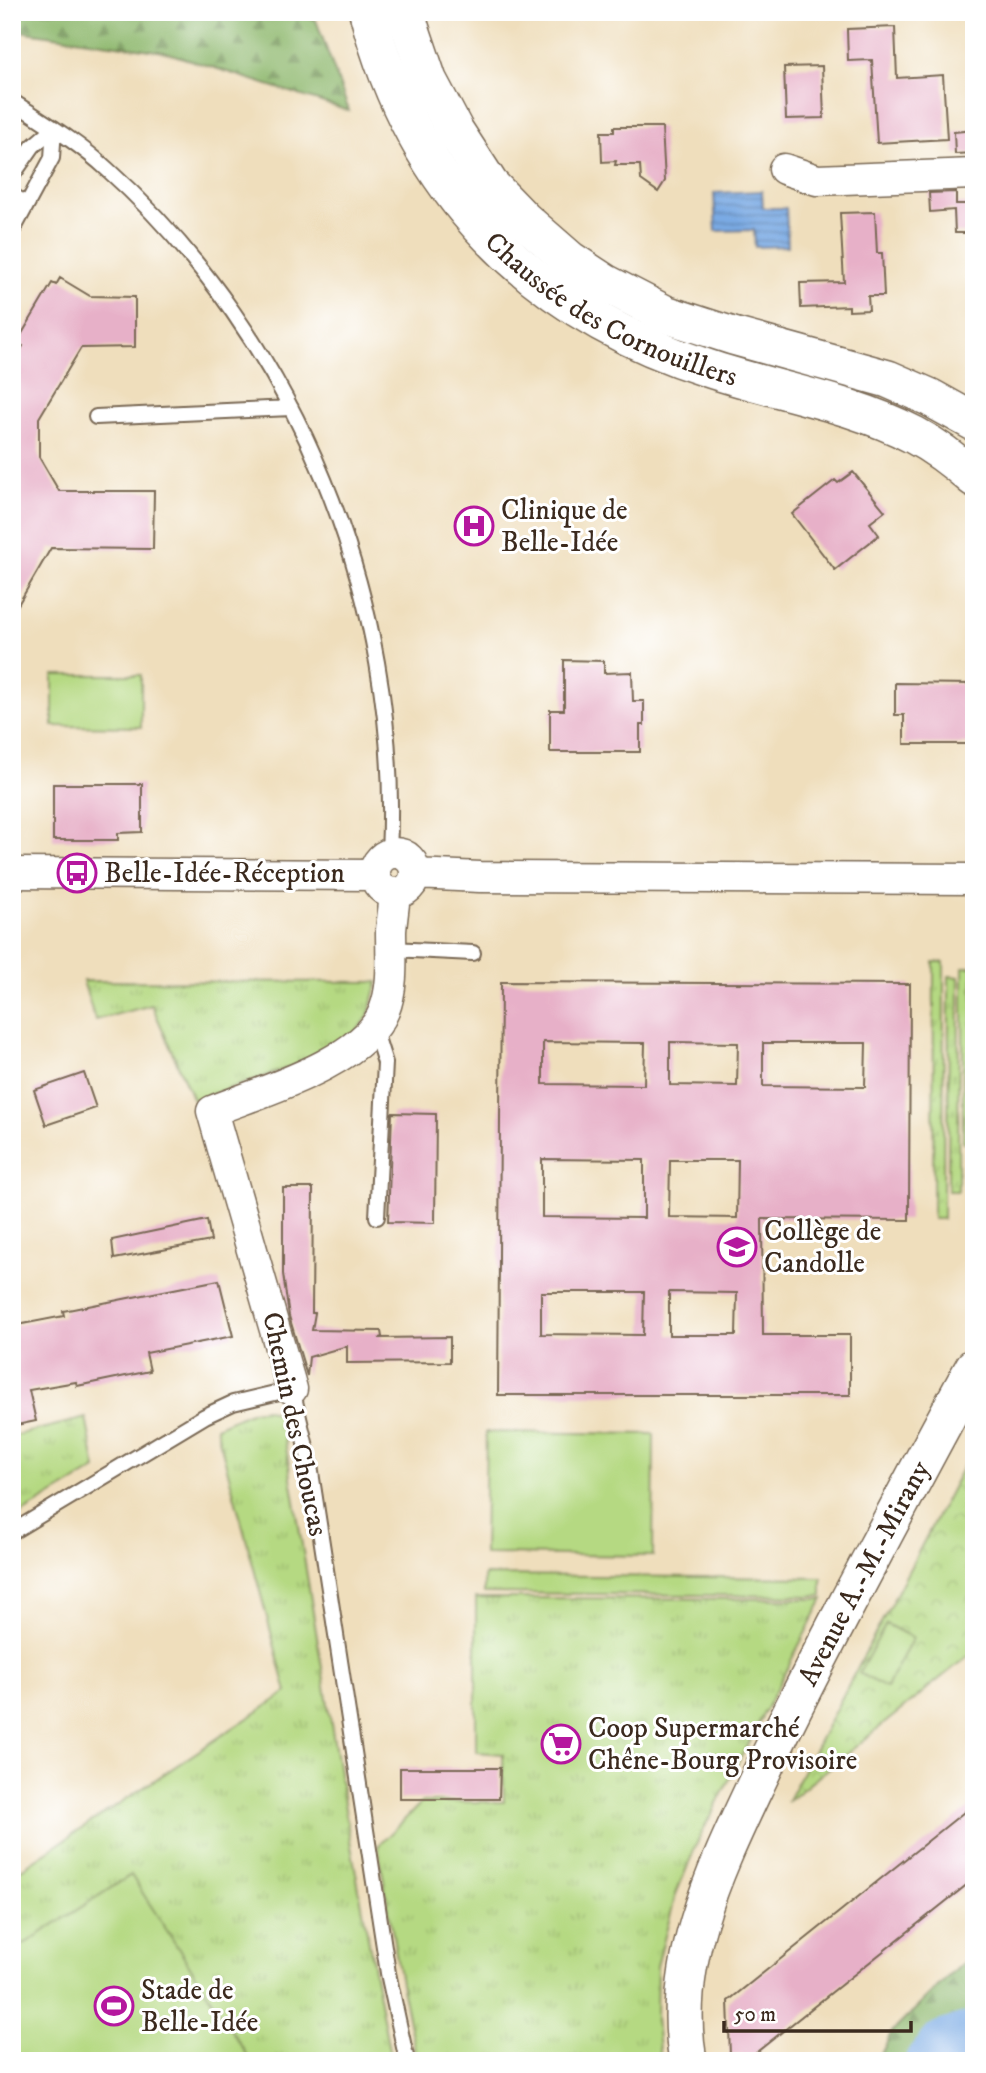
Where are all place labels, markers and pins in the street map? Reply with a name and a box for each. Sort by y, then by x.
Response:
place label: Clinique de Belle-Idée [501,493,628,560]
hospital icon: Clinique de Belle-Idée [453,505,495,547]
bus stop icon: Belle-Idée-Réception [56,852,98,894]
place label: Belle-Idée-Réception [104,856,345,891]
place label: Collège de Candolle [764,1214,881,1281]
school or university icon: Collège de Candolle [716,1226,758,1268]
place label: Coop Supermarché Chêne-Bourg Provisoire [588,1711,857,1778]
supermarket icon: Coop Supermarché Chêne-Bourg Provisoire [540,1723,582,1765]
place label: Stade de Belle-Idée [141,1973,258,2040]
sports icon: Stade de Belle-Idée [93,1985,135,2027]

